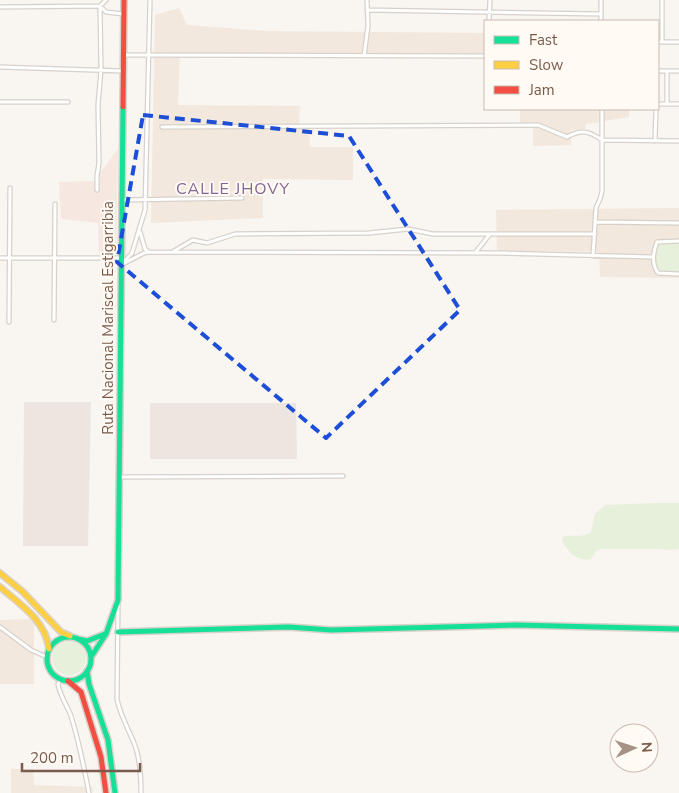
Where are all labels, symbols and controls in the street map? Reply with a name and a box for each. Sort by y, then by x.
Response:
legend [484,20,659,110]
text: Fast [529,30,558,50]
text: Slow [529,55,564,75]
text: Jam [528,80,555,100]
district label: CALLE JHOVY [176,178,290,200]
street label: Ruta Nacional Mariscal Estigarribia [98,201,118,435]
north arrow [609,723,659,773]
scale bar [22,740,140,772]
text: N [637,742,656,753]
text: 200 m [30,748,74,768]

